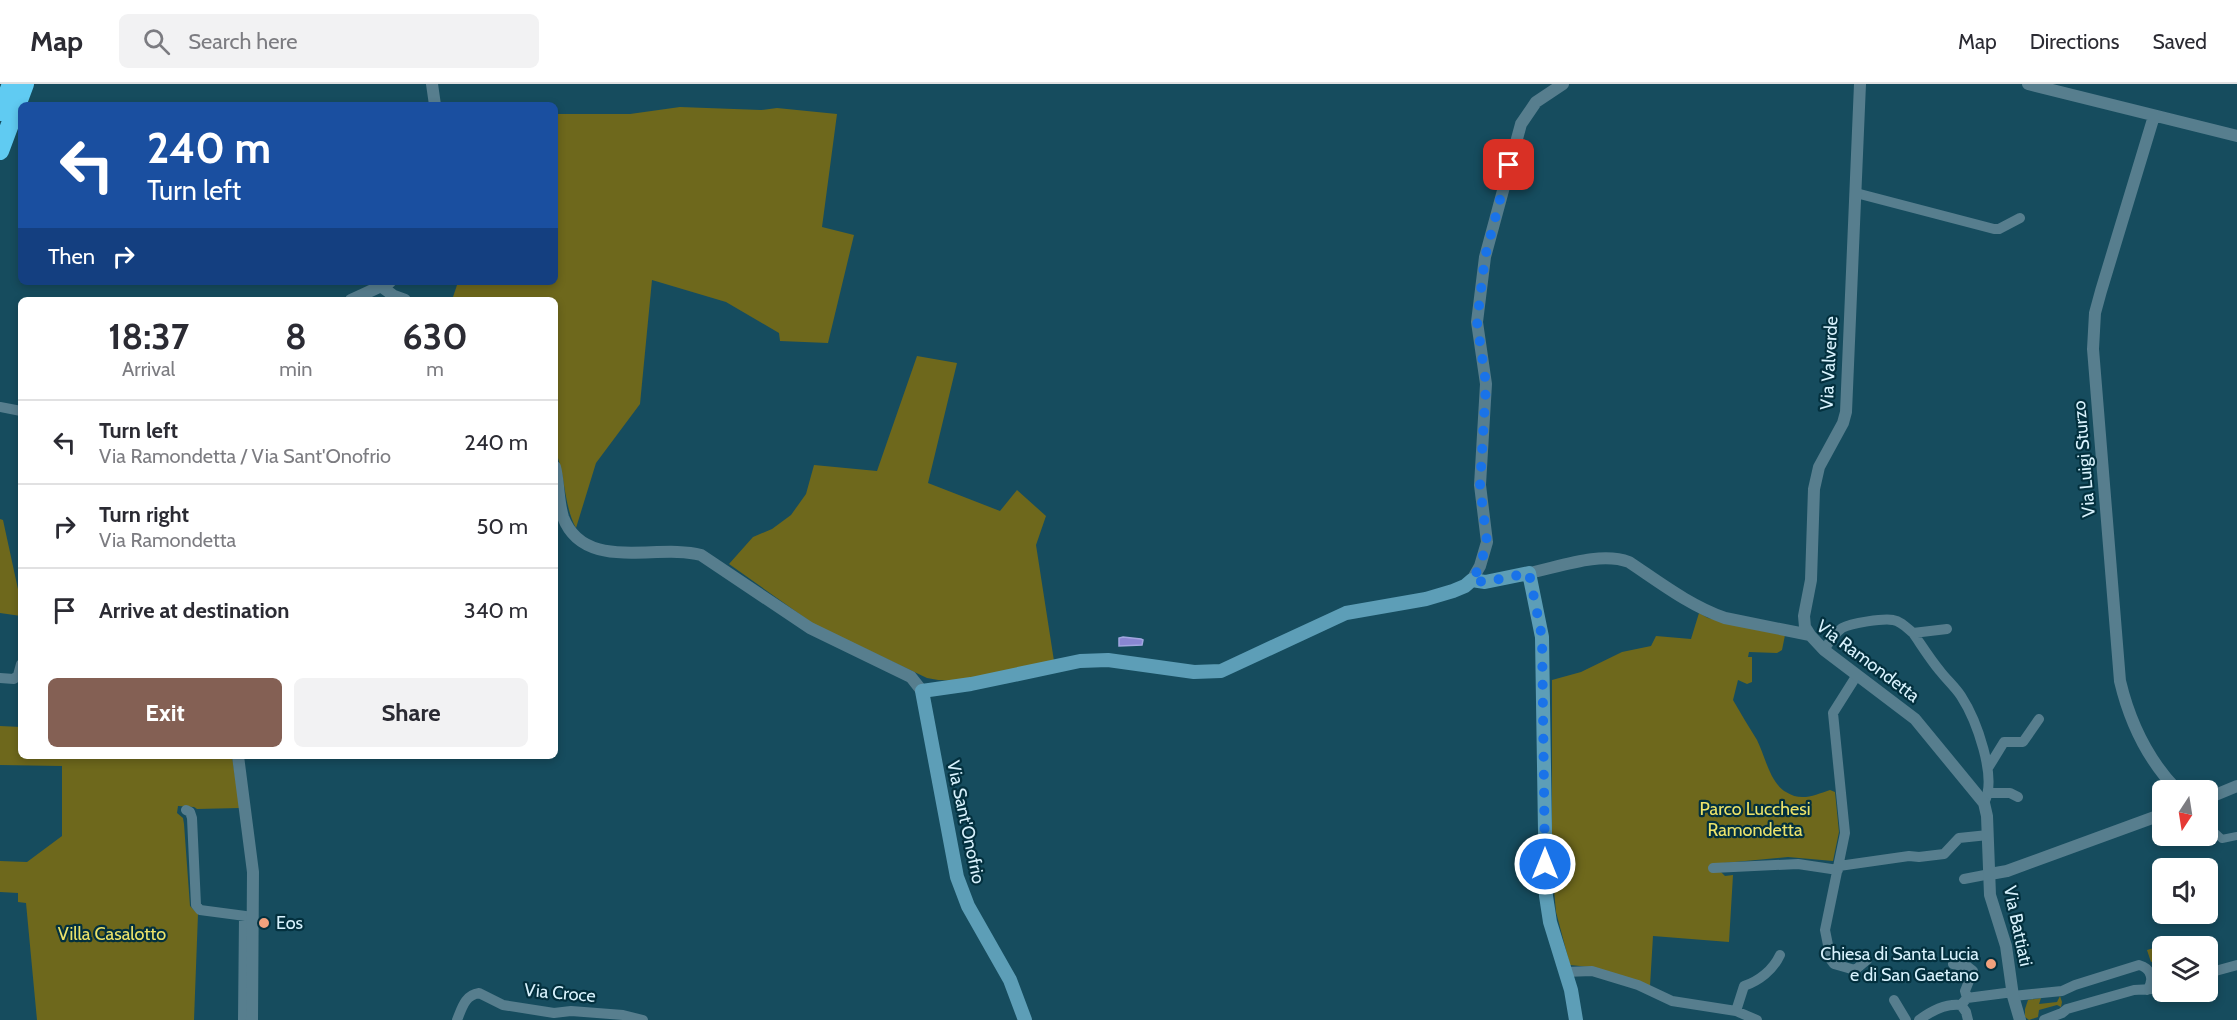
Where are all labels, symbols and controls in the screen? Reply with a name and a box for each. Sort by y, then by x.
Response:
search box [119,14,539,68]
text: Map [30,24,83,58]
icon: search [140,25,173,58]
text: Search here [188,28,297,55]
text: Map [1958,29,1997,54]
text: Directions [2030,29,2119,54]
text: Saved [2152,29,2207,54]
text: 240 m [147,122,271,174]
icon: left [48,126,126,204]
pin [1483,139,1534,190]
icon: arrive [1492,148,1525,181]
text: Turn left [147,174,241,207]
icon: right [107,240,140,273]
text: Then [48,243,95,270]
text: 18:37 [108,314,189,358]
text: 8 [285,314,307,358]
text: 630 [403,314,468,358]
street label: Via Valverde [1816,316,1842,410]
text: Arrival [122,357,175,381]
text: min [279,357,312,381]
text: m [426,357,444,381]
street label: Via Luigi Sturzo [2068,400,2100,518]
text: Turn left [99,417,178,444]
icon: left [48,426,81,459]
text: 240 m [464,429,528,456]
text: Via Ramondetta / Via Sant'Onofrio [99,444,391,468]
text: Turn right [99,501,189,528]
icon: right [48,510,81,543]
text: 50 m [476,513,528,540]
text: Via Ramondetta [99,528,236,552]
icon: arrive [48,594,81,627]
text: Arrive at destination [99,597,289,624]
text: 340 m [464,597,528,624]
street label: Via Ramondetta [1812,615,1924,707]
button: Exit [48,678,282,747]
button: Share [294,678,528,747]
street label: Via Sant'Onofrio [942,758,990,886]
north arrow [2152,780,2218,846]
map controls [2152,780,2218,1002]
park label: Parco Lucchesi Ramondetta [1700,798,1810,841]
position arrow [1513,832,1577,896]
button: sound [2152,858,2218,924]
street label: Via Battiati [1999,884,2037,968]
place label: Eos [276,912,303,934]
marker: Eos [257,916,271,930]
park label: Villa Casalotto [58,923,166,945]
button: layers [2152,936,2218,1002]
place label: Chiesa di Santa Lucia e di San Gaetano [1820,943,1979,986]
marker: Chiesa di Santa Lucia e di San Gaetano [1984,957,1998,971]
street label: Via Croce [523,979,597,1007]

